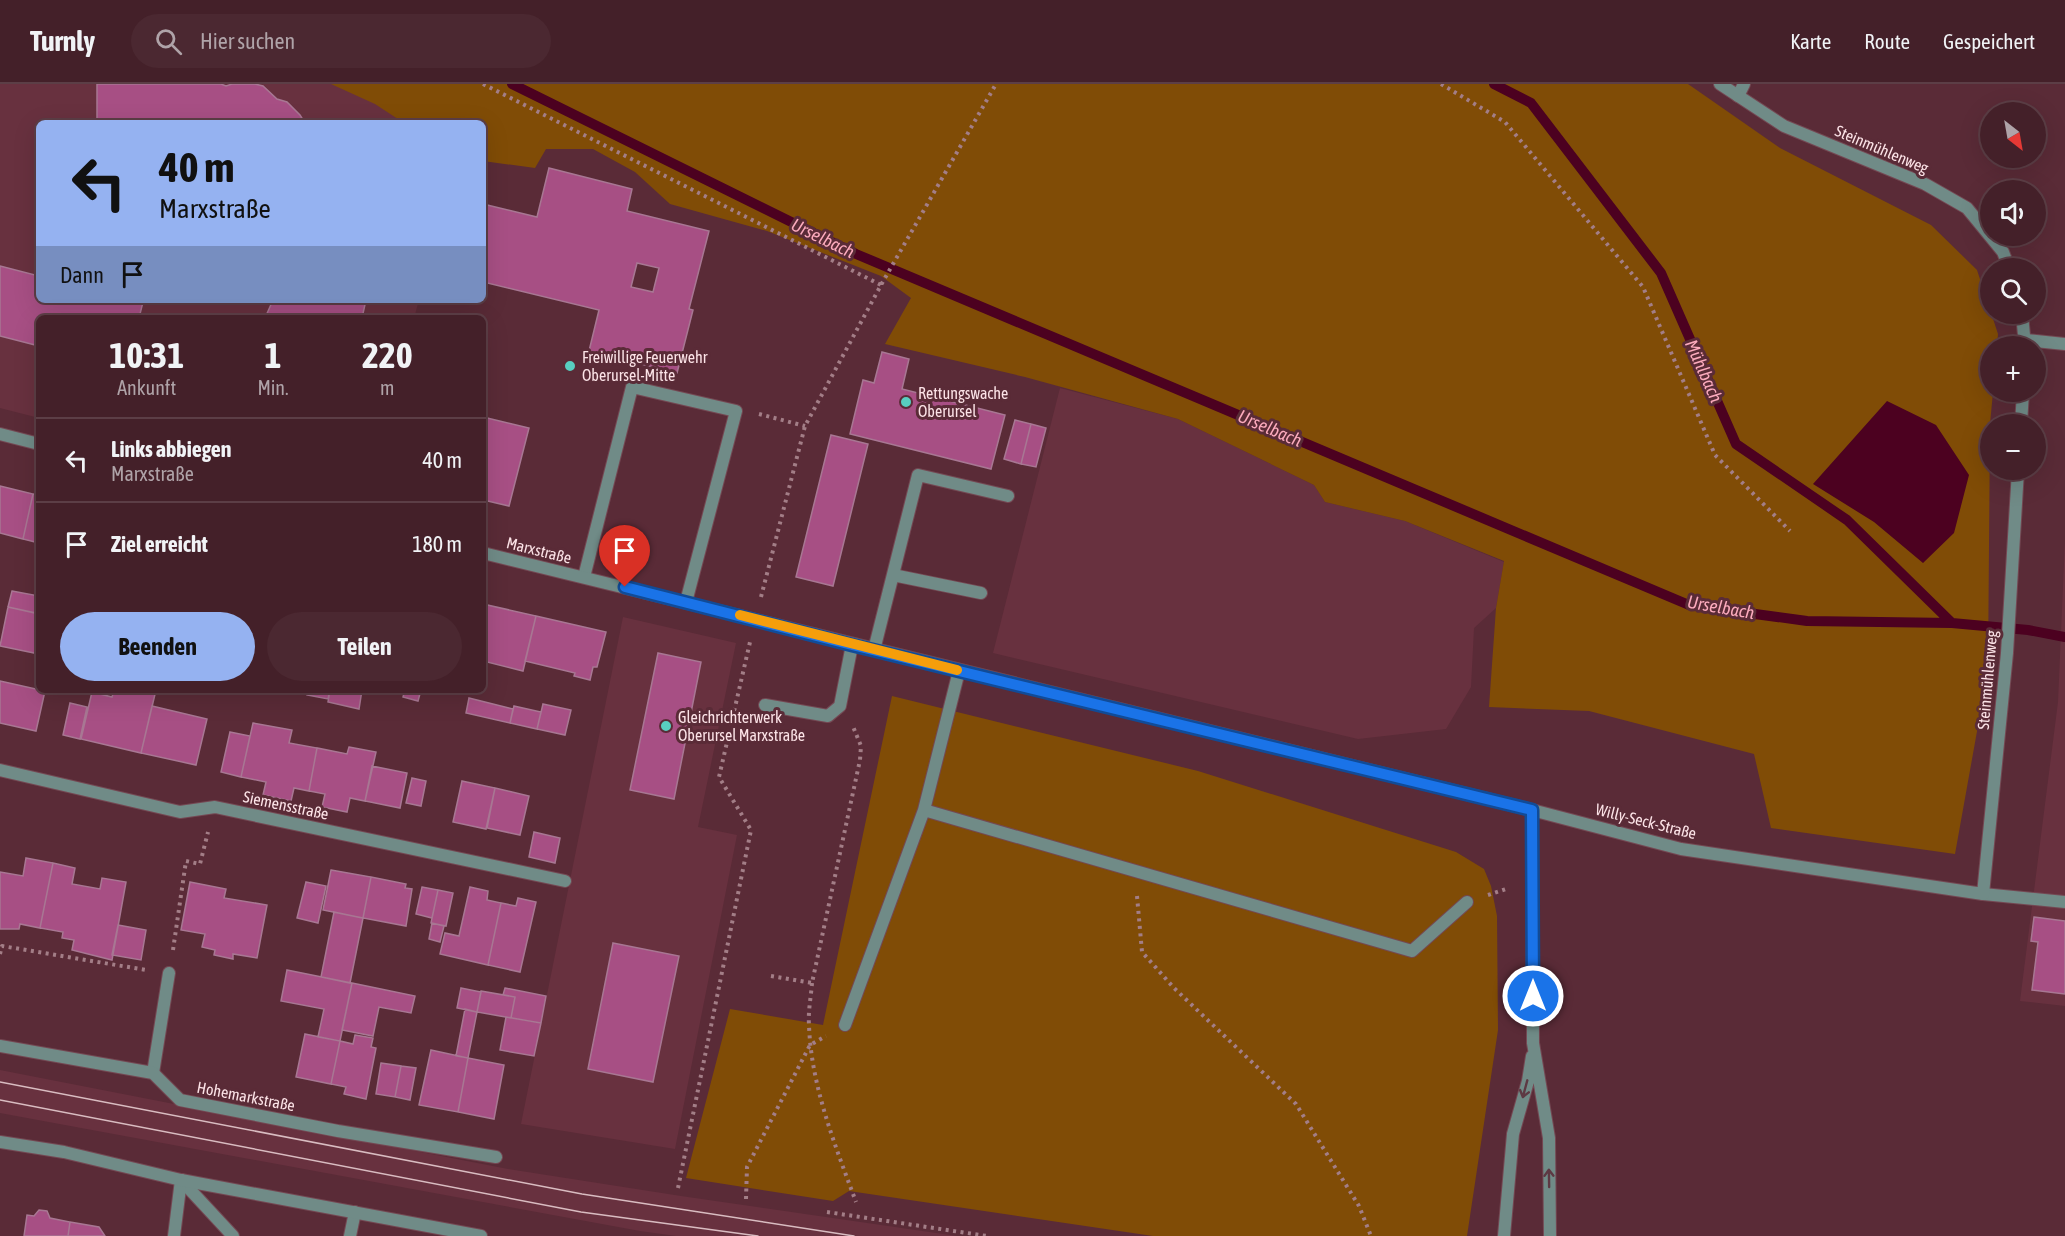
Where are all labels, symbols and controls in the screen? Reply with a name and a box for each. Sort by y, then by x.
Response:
search box [131,14,551,68]
text: Turnly [30,25,95,57]
icon: search [152,25,185,58]
text: Hier suchen [200,28,295,54]
text: Karte [1790,29,1831,53]
text: Route [1864,29,1910,53]
text: Gespeichert [1943,29,2035,53]
north arrow [1980,102,2046,168]
map controls [1980,102,2046,480]
street label: Steinmühlenweg [1832,121,1931,178]
text: 40 m [159,143,234,191]
icon: left [60,144,138,222]
button: sound [1980,180,2046,246]
text: Marxstraße [159,193,271,224]
water label: Urselbach [788,214,858,262]
icon: arrive [116,258,149,291]
button: search [1980,258,2046,324]
text: Dann [60,262,104,288]
text: 10:31 [109,334,184,376]
text: 1 [265,334,281,376]
text: 220 [362,334,413,376]
water label: Mühlbach [1681,336,1727,406]
button: + [1980,336,2046,402]
place label: Freiwillige Feuerwehr Oberursel-Mitte [582,348,708,384]
marker: Freiwillige Feuerwehr Oberursel-Mitte [563,359,577,373]
text: Ankunft [117,376,176,399]
text: Min. [257,376,289,399]
text: m [380,376,395,399]
place label: Rettungswache Oberursel [918,384,1008,420]
marker: Rettungswache Oberursel [899,395,913,409]
water label: Urselbach [1235,405,1305,451]
button: − [1980,414,2046,480]
text: Links abbiegen [111,436,232,462]
icon: left [60,444,93,477]
text: 40 m [422,447,462,473]
text: Marxstraße [111,462,194,485]
pin [599,525,650,587]
icon: arrive [60,528,93,561]
text: Ziel erreicht [111,531,208,557]
text: 180 m [412,531,462,557]
street label: Marxstraße [505,533,573,567]
icon: arrive [608,534,641,567]
water label: Urselbach [1686,591,1756,623]
button: Beenden [60,612,255,681]
button: Teilen [267,612,462,681]
street label: Steinmühlenweg [1974,630,2001,730]
place label: Gleichrichterwerk Oberursel Marxstraße [678,708,805,744]
marker: Gleichrichterwerk Oberursel Marxstraße [659,719,673,733]
street label: Siemensstraße [242,787,330,823]
street label: Willy-Seck-Straße [1594,800,1698,843]
position arrow [1501,964,1565,1028]
street label: Hohemarkstraße [195,1078,297,1114]
one-way arrow [1519,1079,1531,1098]
one-way arrow [1543,1168,1555,1188]

